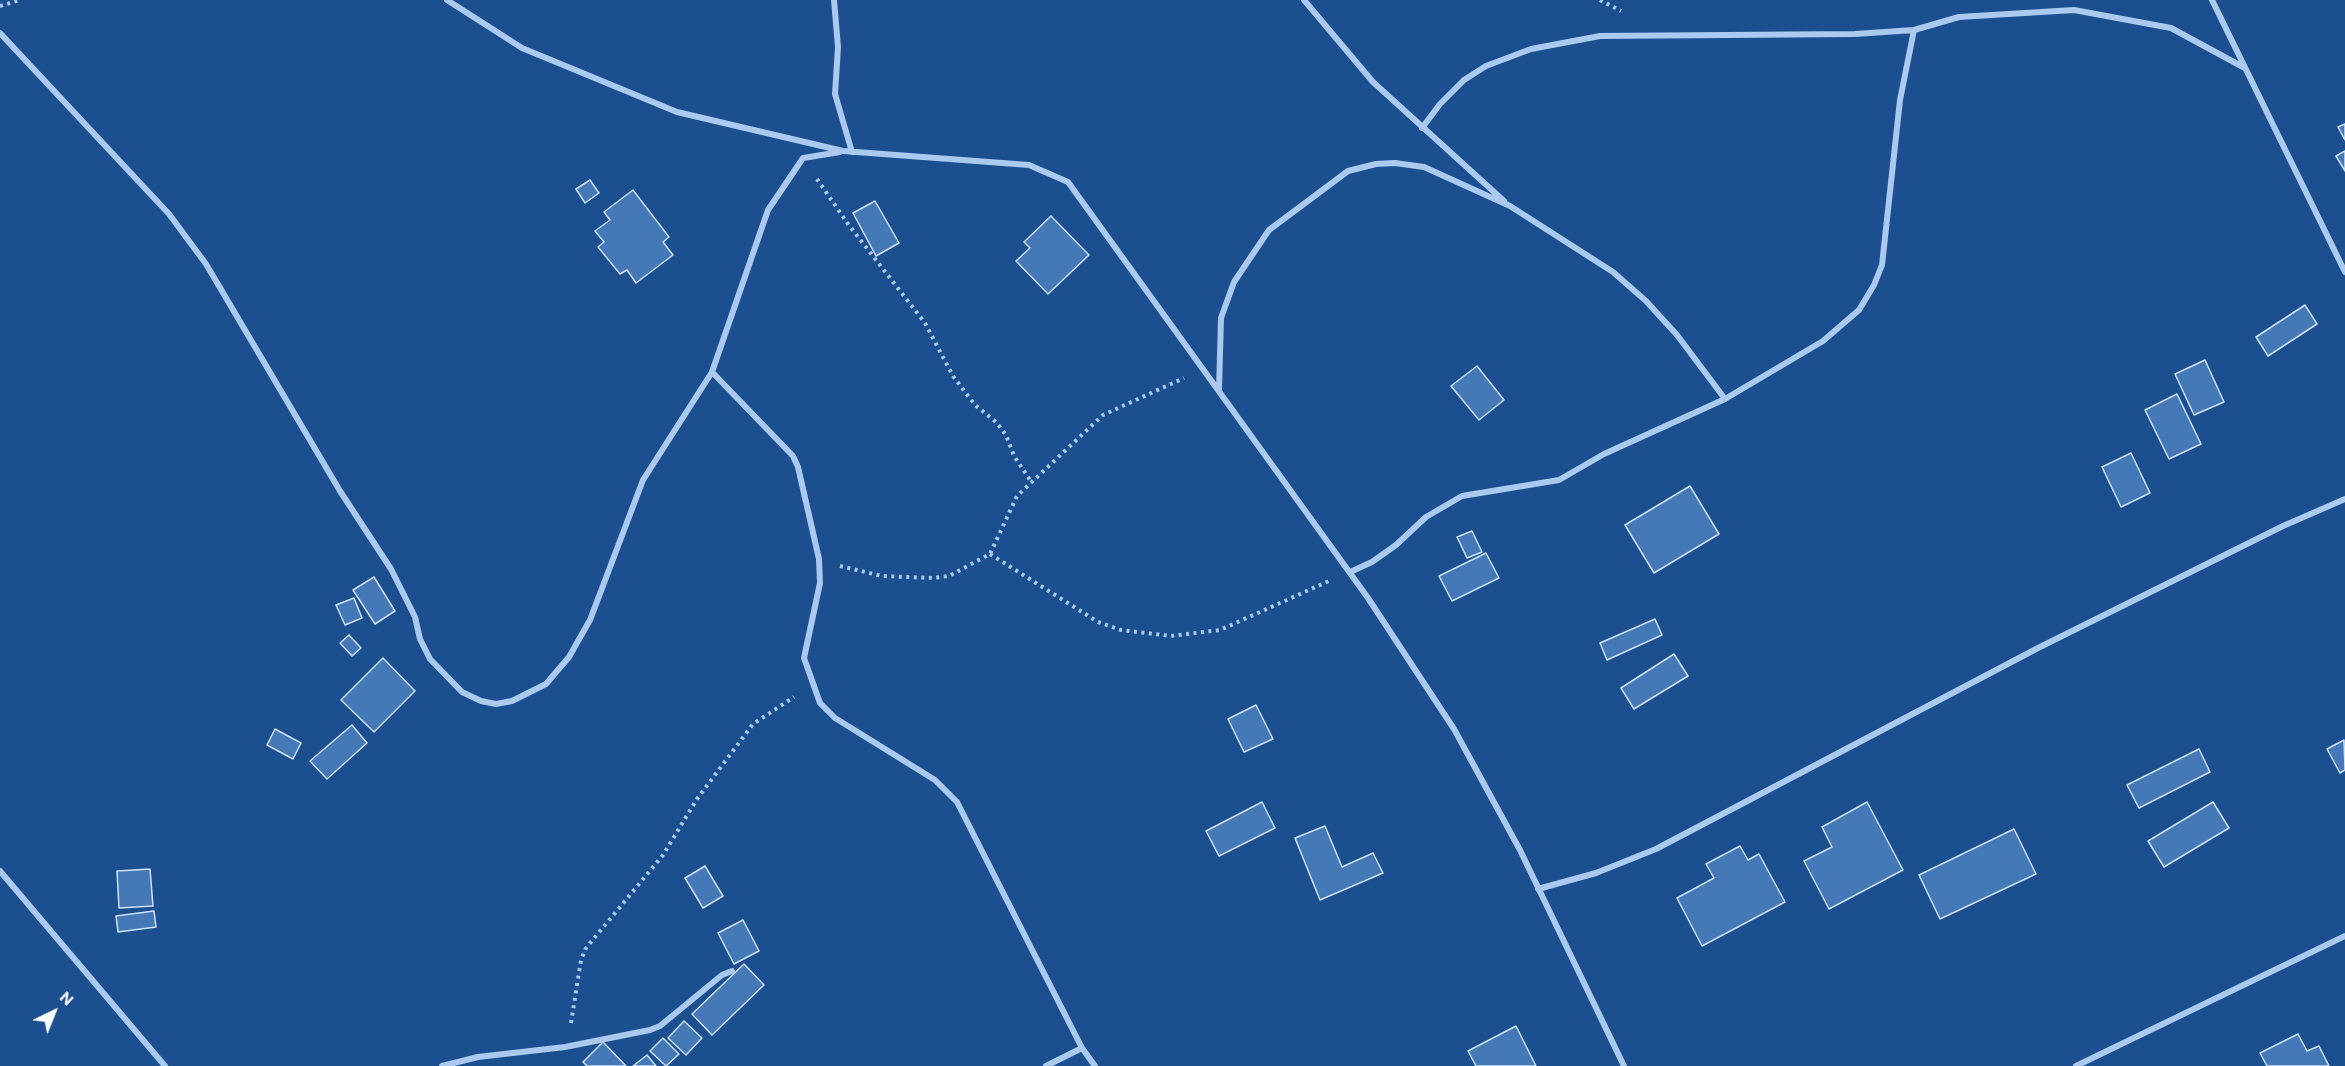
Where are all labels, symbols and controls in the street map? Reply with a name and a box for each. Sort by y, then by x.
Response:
north arrow [24,982,84,1042]
text: N [55,987,78,1010]

